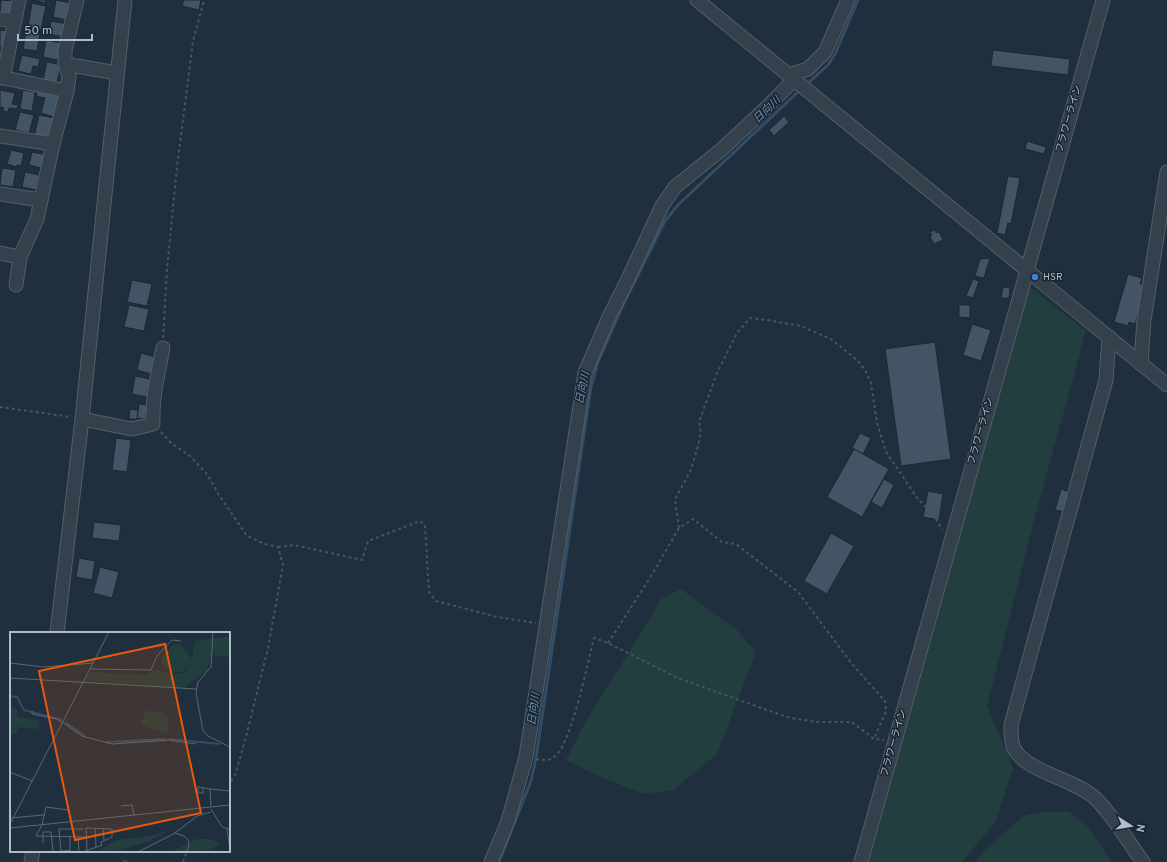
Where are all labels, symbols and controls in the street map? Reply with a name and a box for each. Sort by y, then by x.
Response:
scale bar [18,16,92,42]
text: 50 m [24,23,52,39]
street label: フラワーライン [1053,84,1085,154]
water label: 日向川 [750,93,784,126]
place label: HSR [1043,271,1063,284]
marker: HSR [1030,272,1040,282]
water label: 日向川 [573,369,593,406]
street label: フラワーライン [965,396,997,466]
inset map [10,632,230,852]
water label: 日向川 [525,691,543,726]
street label: フラワーライン [878,708,910,778]
north arrow [1111,806,1151,846]
text: N [1132,823,1147,833]

